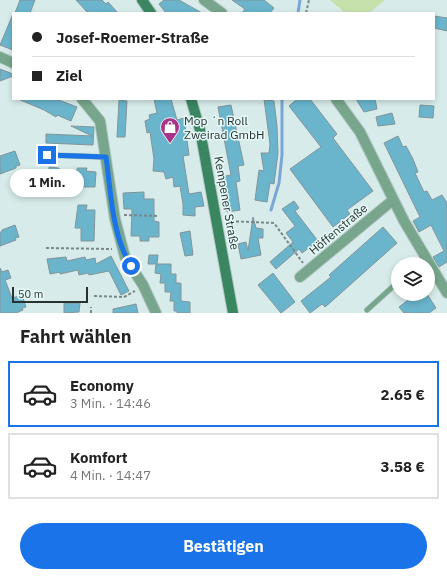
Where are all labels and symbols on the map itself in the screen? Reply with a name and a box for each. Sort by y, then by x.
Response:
place label: Mop ´n Roll Zweirad GmbH [184,113,265,142]
shop icon: Mop ´n Roll Zweirad GmbH [159,116,181,144]
route end [38,146,56,164]
street label: Kempener Straße [211,155,243,251]
callout: 1 Min. [10,169,84,197]
street label: Höffenstraße [306,200,370,258]
route start [122,257,140,275]
scale bar [12,285,88,304]

